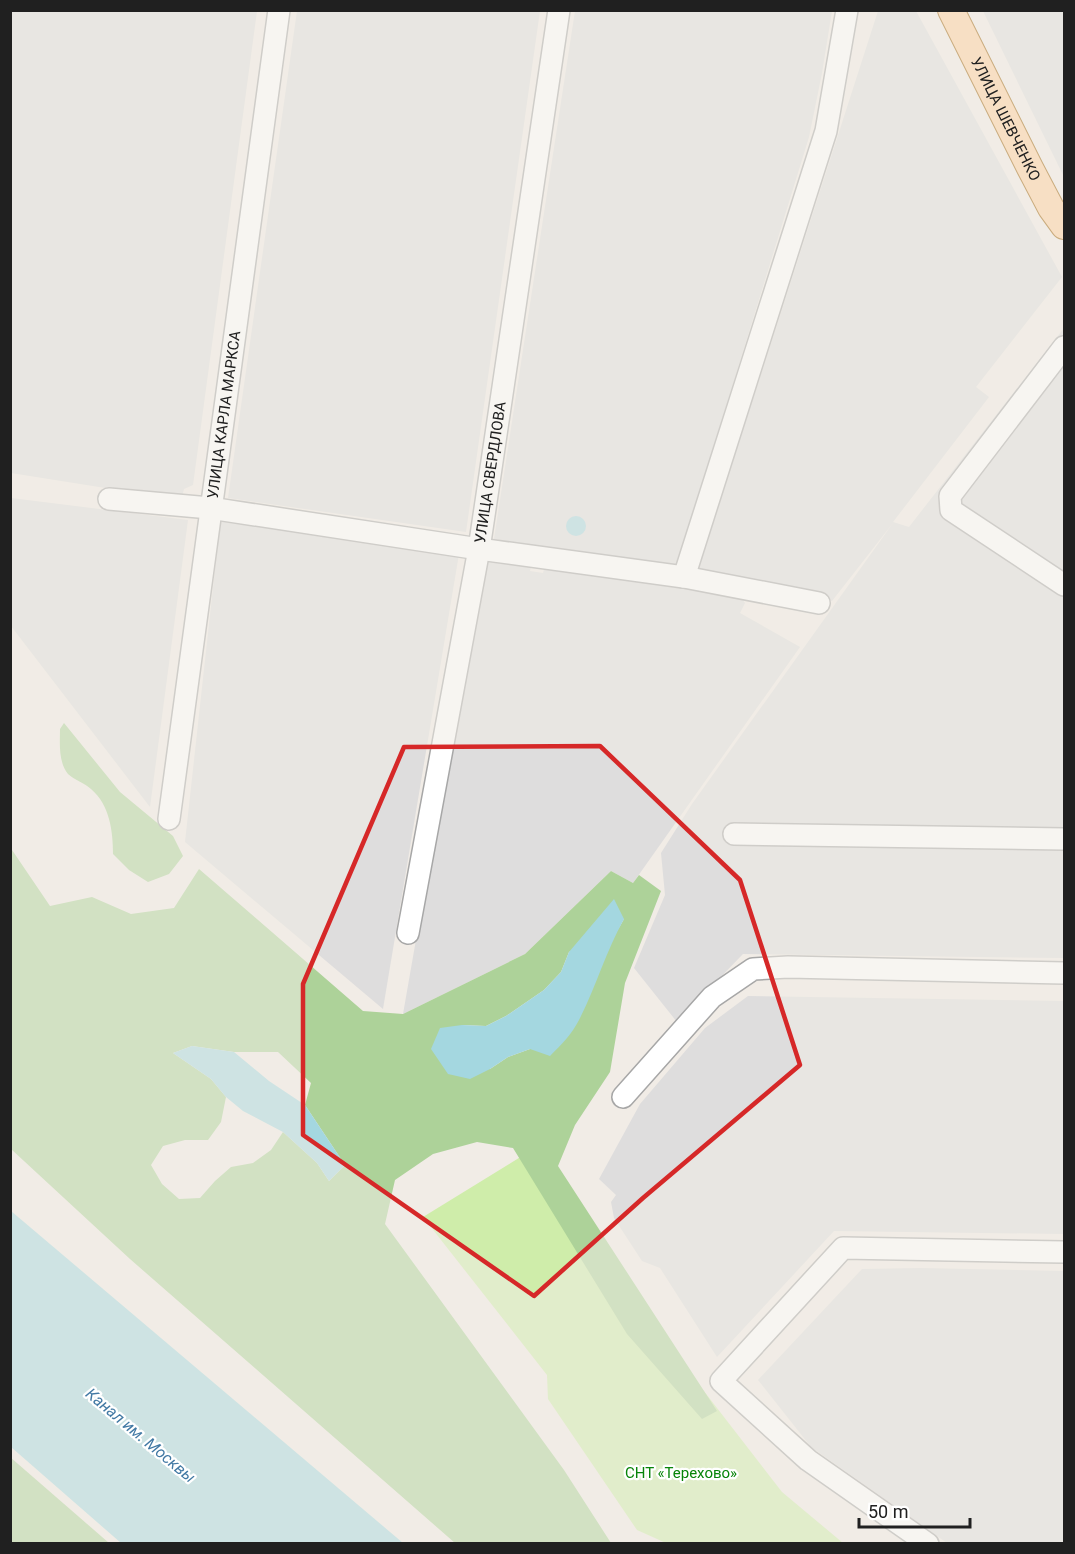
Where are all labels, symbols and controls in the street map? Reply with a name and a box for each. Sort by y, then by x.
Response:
street label: УЛИЦА ШЕВЧЕНКО [967,54,1044,184]
street label: УЛИЦА КАРЛА МАРКСА [204,329,244,500]
street label: УЛИЦА СВЕРДЛОВА [471,400,510,544]
water label: Канал им. Москвы [82,1384,199,1487]
park label: СНТ «Терехово» [625,1464,737,1482]
scale bar [859,1491,970,1529]
text: 50 m [868,1501,908,1522]

